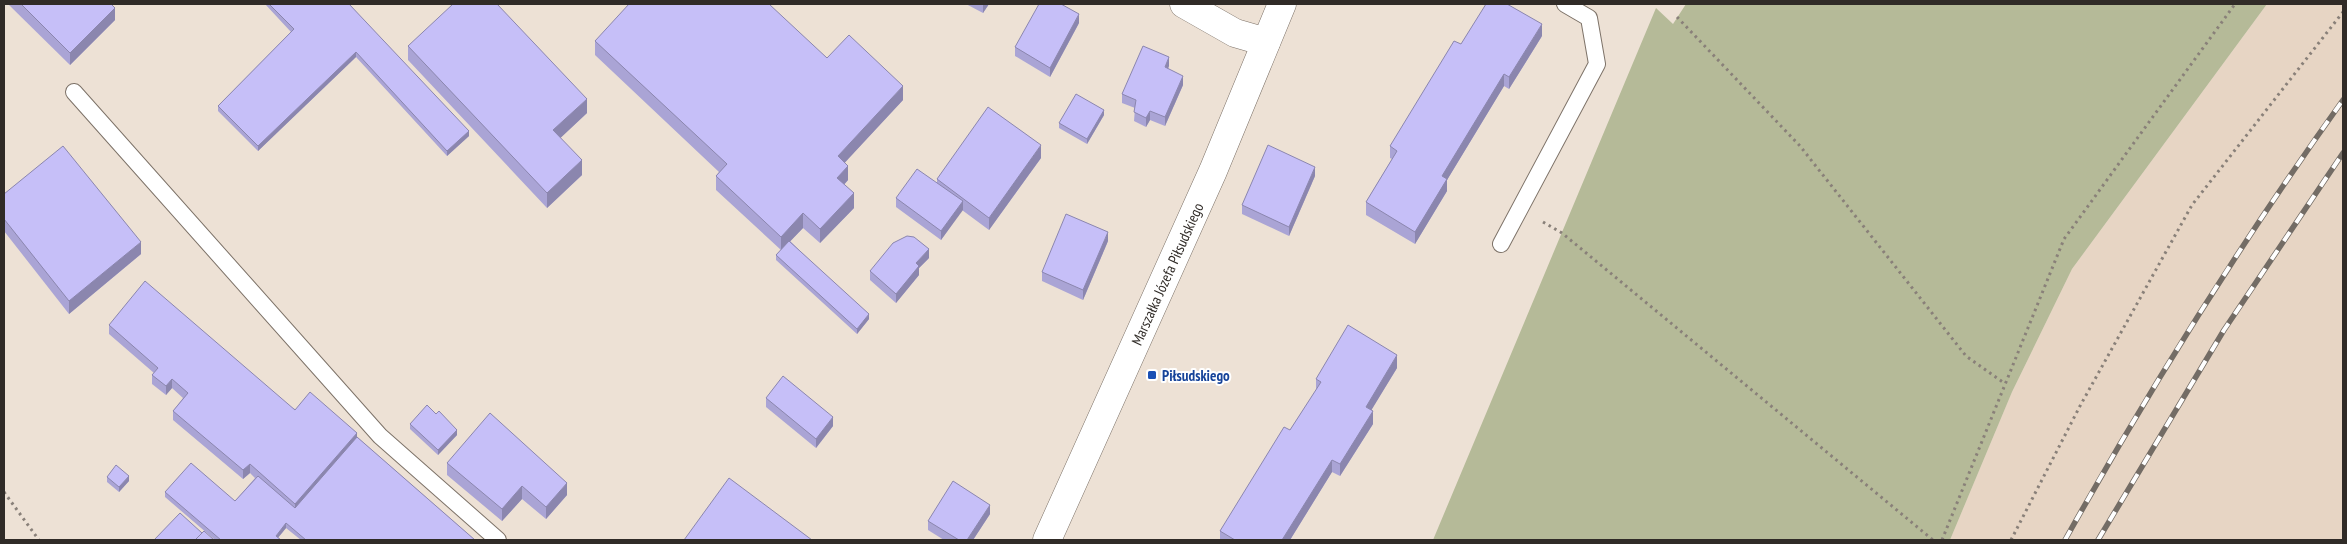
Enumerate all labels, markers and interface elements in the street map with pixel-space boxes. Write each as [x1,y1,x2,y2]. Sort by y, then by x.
street label: Marszałka Józefa Piłsudskiego [1127,200,1207,348]
place label: Piłsudskiego [1162,366,1230,385]
marker: Piłsudskiego [1146,369,1158,381]

